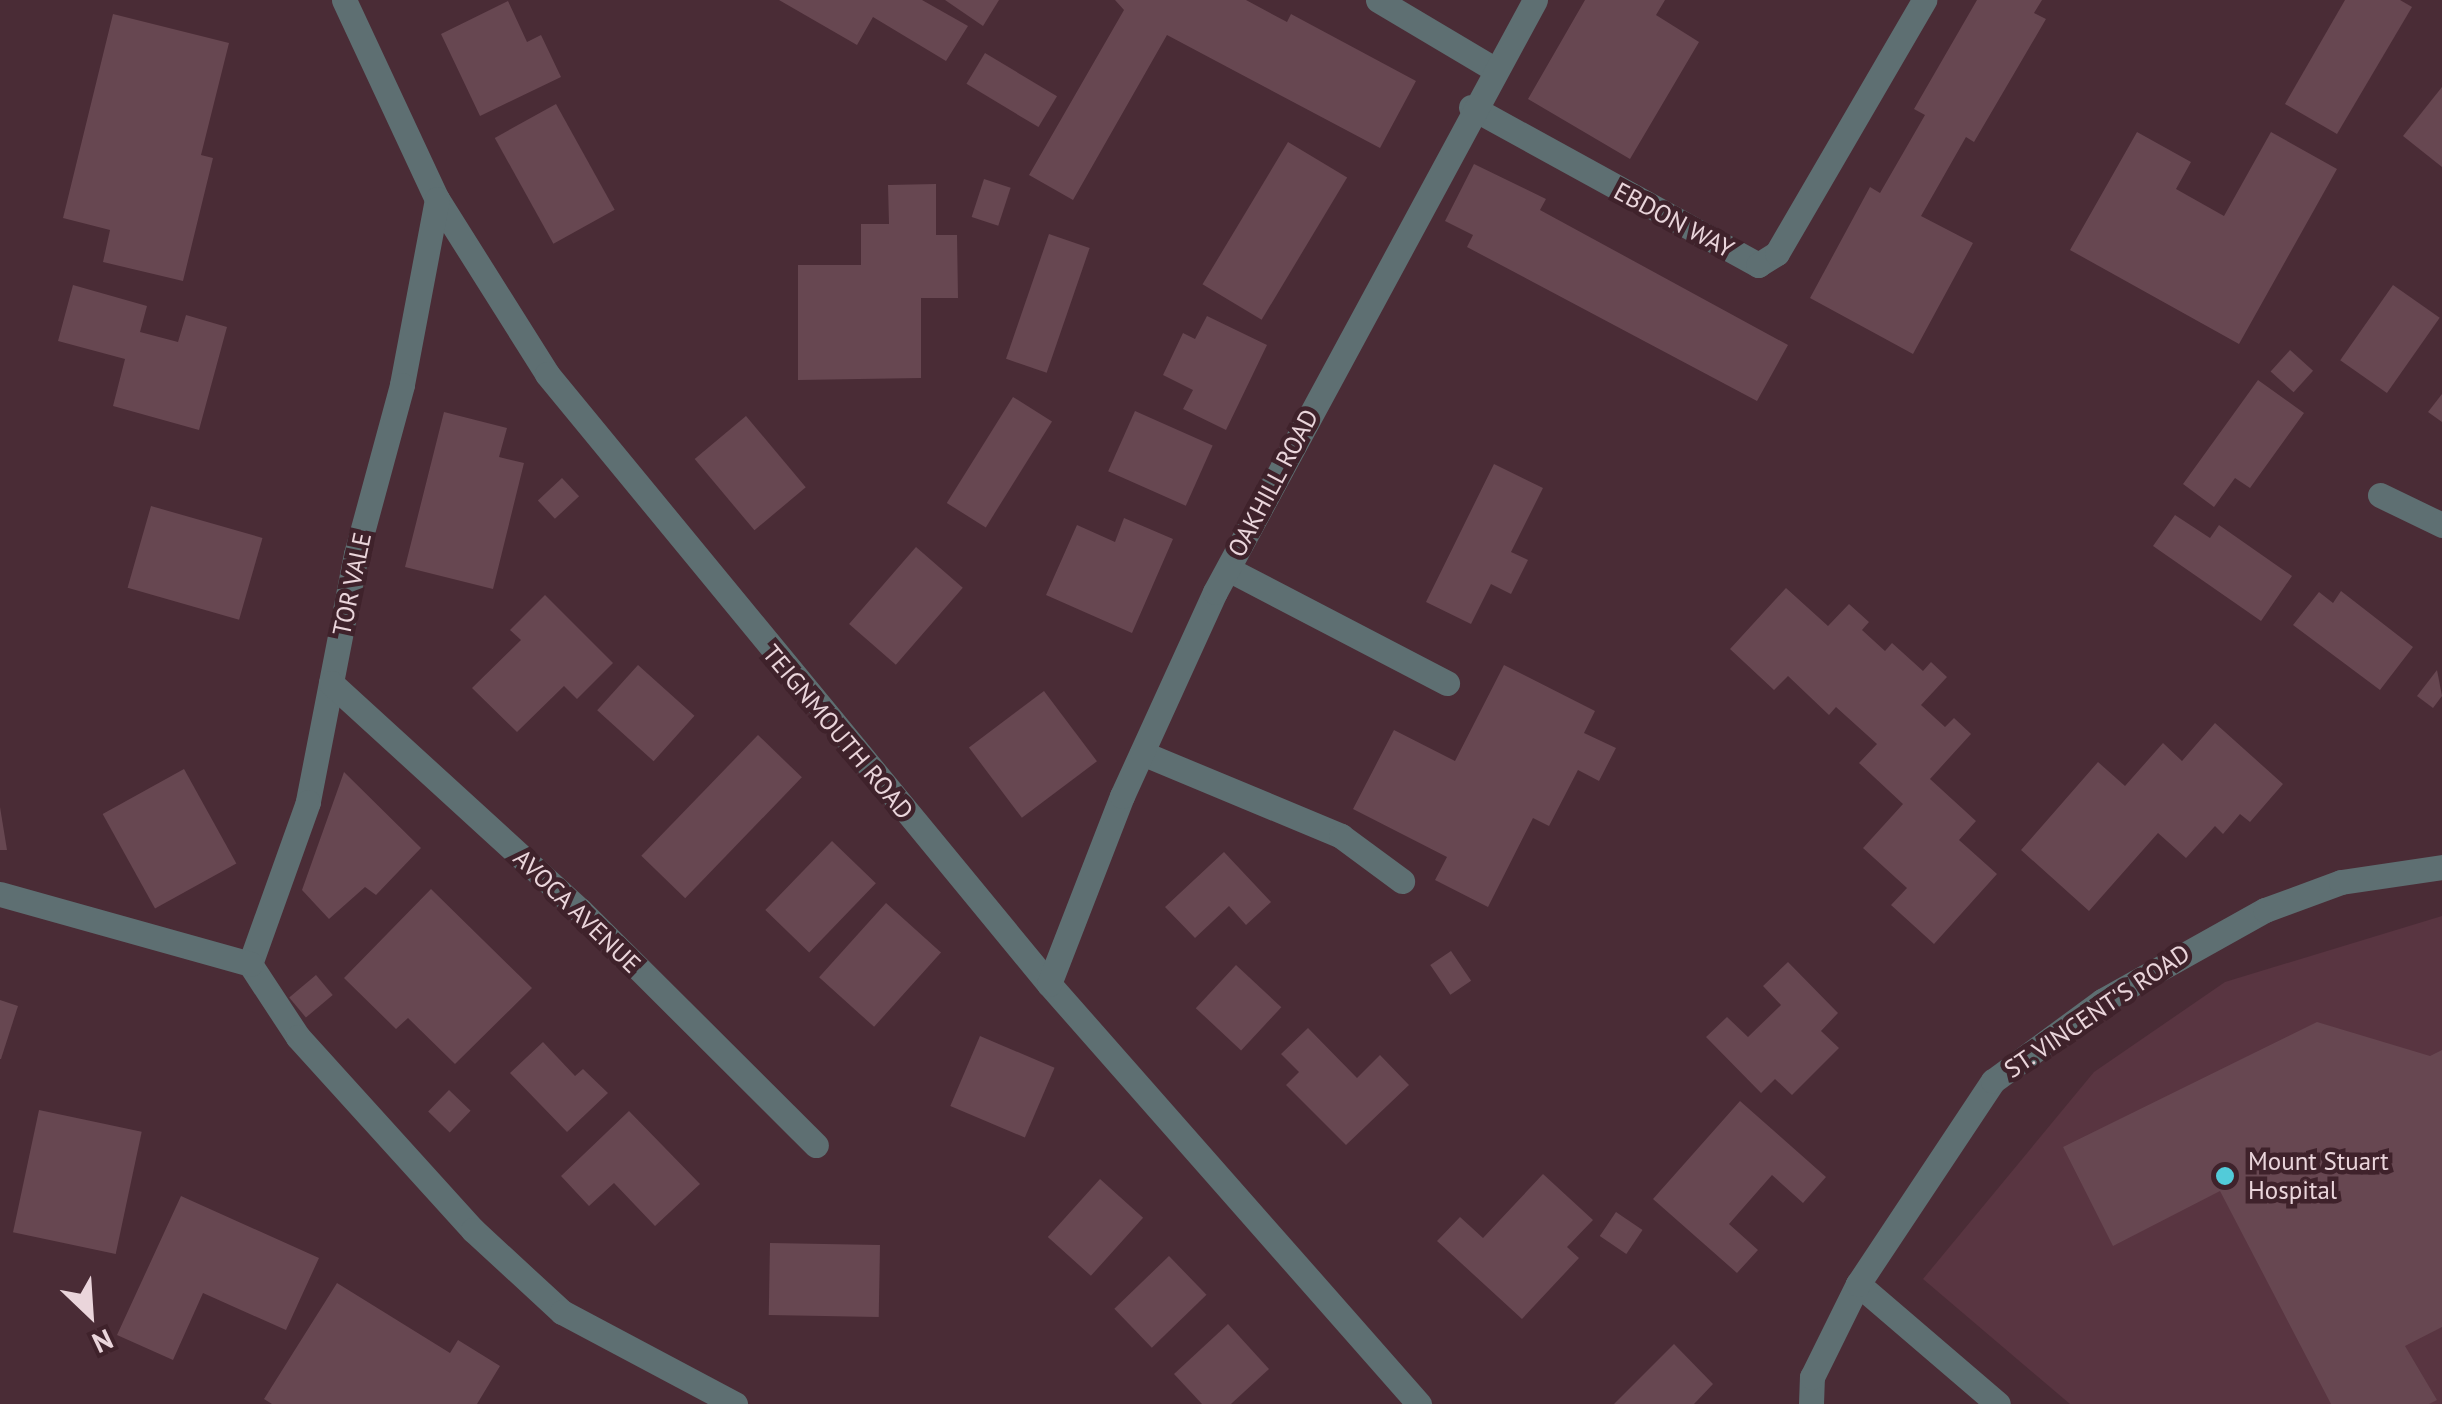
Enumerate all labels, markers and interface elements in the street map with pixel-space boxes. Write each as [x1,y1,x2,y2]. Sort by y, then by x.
street label: EBDON WAY [1609,176,1739,264]
street label: OAKHILL ROAD [1221,403,1325,563]
street label: TOR VALE [326,529,378,639]
street label: TEIGNMOUTH ROAD [756,639,920,825]
street label: AVOCA AVENUE [507,842,647,980]
street label: ST. VINCENT'S ROAD [1997,937,2197,1085]
place label: Mount Stuart Hospital [2248,1147,2389,1206]
marker: Mount Stuart Hospital [2212,1163,2238,1189]
north arrow [40,1264,140,1364]
text: N [87,1321,119,1362]

